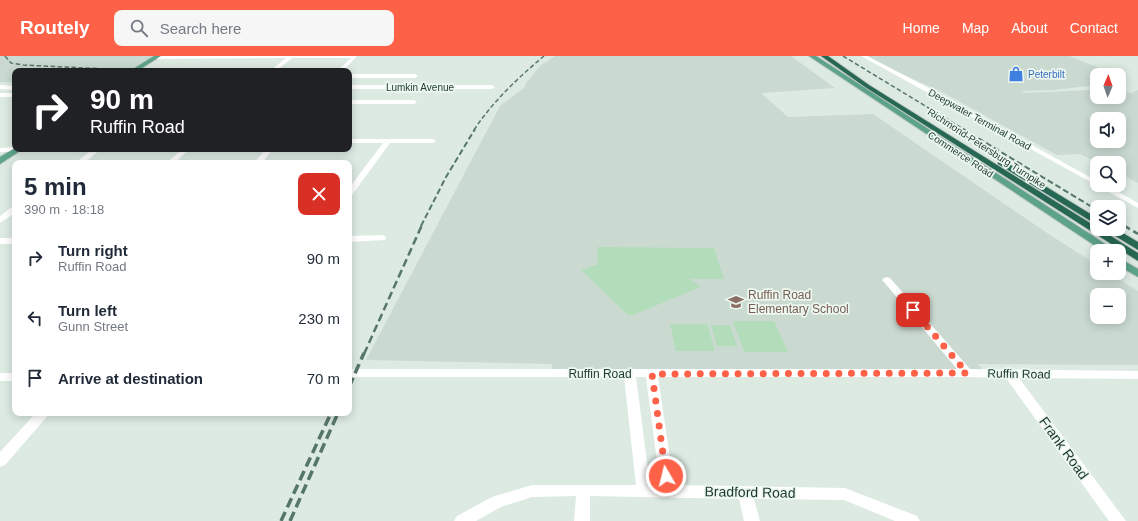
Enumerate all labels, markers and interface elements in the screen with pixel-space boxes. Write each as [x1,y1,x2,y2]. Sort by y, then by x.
search box [114,10,394,46]
text: Routely [20,17,90,38]
icon: search [128,17,150,39]
text: Search here [160,20,241,37]
text: Home [903,20,940,36]
text: Map [962,20,989,36]
text: About [1011,20,1048,36]
text: Contact [1070,20,1118,36]
shop icon: Peterbilt [1007,65,1025,83]
north arrow [1090,68,1126,104]
map controls [1090,68,1126,324]
place label: Peterbilt [1028,69,1065,80]
street label: Lumkin Avenue [386,82,455,93]
icon: right [24,84,76,136]
text: 90 m [90,84,154,115]
street label: Deepwater Terminal Road [927,87,1033,152]
street label: Richmond-Petersburg Turnpike [926,106,1048,191]
button: sound [1090,112,1126,148]
text: Ruffin Road [90,117,185,137]
street label: Commerce Road [926,129,995,180]
button: search [1090,156,1126,192]
text: 5 min [24,173,87,200]
button: close [298,173,340,215]
button: layers [1090,200,1126,236]
text: 390 m · 18:18 [24,202,104,217]
text: Turn right [58,242,128,259]
button: + [1090,244,1126,280]
icon: right [24,247,46,269]
text: 90 m [307,250,340,267]
text: Ruffin Road [58,259,126,274]
place label: Ruffin Road Elementary School [748,288,849,316]
button: − [1090,288,1126,324]
school or university icon: Ruffin Road Elementary School [727,293,745,311]
pin [896,293,930,327]
icon: arrive [902,299,924,321]
text: Turn left [58,302,117,319]
icon: left [24,307,46,329]
text: 230 m [298,310,340,327]
text: Gunn Street [58,319,128,334]
street label: Ruffin Road [987,366,1051,382]
icon: arrive [24,367,46,389]
street label: Ruffin Road [568,367,632,381]
text: Arrive at destination [58,370,203,387]
text: 70 m [307,370,340,387]
street label: Frank Road [1036,414,1092,482]
position arrow [645,455,687,497]
street label: Bradford Road [704,483,796,501]

